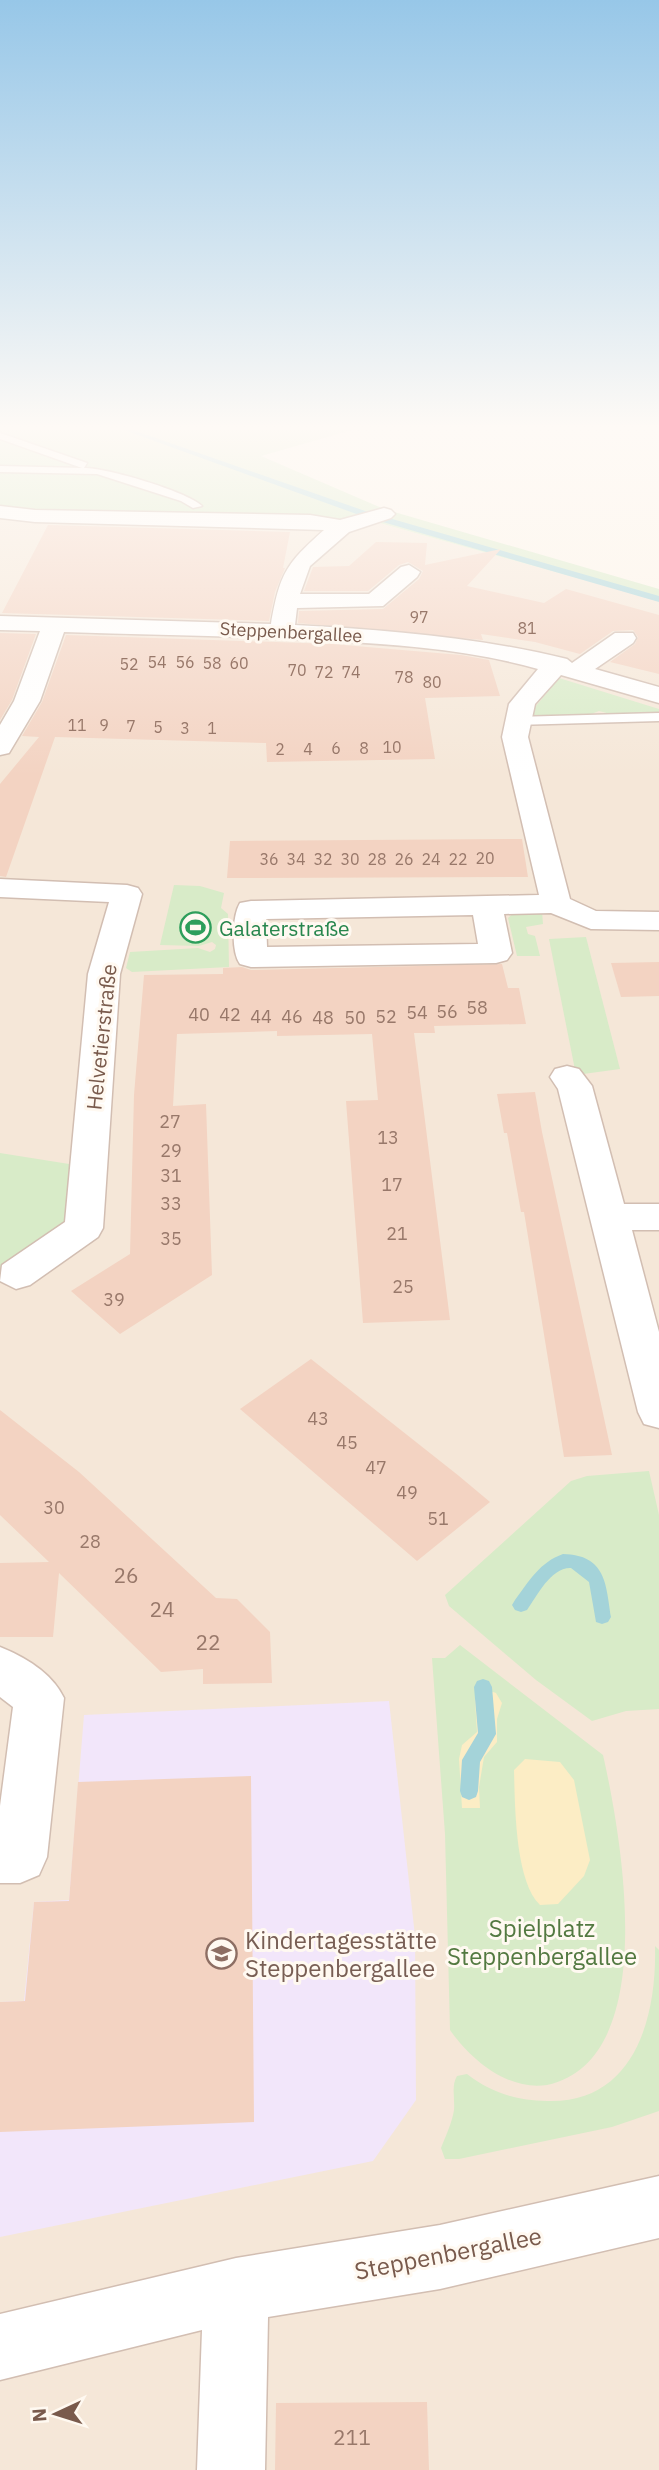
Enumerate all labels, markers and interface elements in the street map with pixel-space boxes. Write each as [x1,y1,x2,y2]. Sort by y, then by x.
house number: 97 [409,607,429,627]
street label: Steppenbergallee [219,617,363,647]
house number: 81 [517,618,537,638]
house number: 54 [147,652,167,672]
house number: 56 [175,652,195,672]
house number: 58 [202,653,222,673]
house number: 60 [229,653,249,673]
house number: 52 [119,654,139,674]
house number: 70 [287,660,307,680]
house number: 72 [314,662,334,682]
house number: 74 [341,662,361,682]
house number: 78 [394,667,414,687]
house number: 80 [422,672,442,692]
house number: 11 [67,715,87,735]
house number: 9 [99,715,109,735]
house number: 7 [126,716,136,736]
house number: 5 [153,717,163,737]
house number: 3 [180,718,190,738]
house number: 1 [207,718,217,738]
house number: 10 [382,737,402,757]
house number: 6 [331,738,341,758]
house number: 8 [359,738,369,758]
house number: 2 [275,739,285,759]
house number: 4 [303,739,313,759]
house number: 20 [475,848,495,868]
house number: 36 [259,849,279,869]
house number: 34 [286,849,306,869]
house number: 32 [313,849,333,869]
house number: 30 [340,849,360,869]
house number: 28 [367,849,387,869]
house number: 26 [394,849,414,869]
house number: 24 [421,849,441,869]
house number: 22 [448,849,468,869]
sports icon: Galaterstraße [179,911,213,945]
place label: Galaterstraße [219,914,350,942]
street label: Helvetierstraße [79,963,123,1111]
house number: 58 [466,996,488,1019]
house number: 56 [436,1000,458,1023]
house number: 54 [406,1001,428,1024]
house number: 40 [188,1003,210,1026]
house number: 42 [219,1003,241,1026]
house number: 44 [250,1005,272,1028]
house number: 46 [281,1005,303,1028]
house number: 52 [375,1005,397,1028]
house number: 48 [312,1006,334,1029]
house number: 50 [344,1006,366,1029]
house number: 27 [159,1110,181,1133]
house number: 13 [377,1126,399,1149]
house number: 29 [160,1139,182,1162]
house number: 31 [160,1164,182,1187]
house number: 17 [381,1173,403,1196]
house number: 33 [160,1192,182,1215]
house number: 21 [386,1222,408,1245]
house number: 35 [160,1227,182,1250]
house number: 25 [392,1275,414,1298]
house number: 39 [103,1288,125,1311]
house number: 43 [307,1407,329,1430]
house number: 45 [336,1431,358,1454]
house number: 47 [365,1456,387,1479]
house number: 49 [396,1481,418,1504]
house number: 30 [43,1496,65,1519]
house number: 51 [427,1507,449,1530]
house number: 28 [79,1530,101,1553]
house number: 26 [113,1561,139,1589]
house number: 24 [149,1595,175,1623]
house number: 22 [195,1628,221,1656]
park label: Spielplatz Steppenbergallee [447,1912,637,1972]
place label: Kindertagesstätte Steppenbergallee [245,1924,437,1984]
school or university icon: Kindertagesstätte Steppenbergallee [205,1937,239,1971]
street label: Steppenbergallee [352,2219,544,2287]
north arrow [21,2379,91,2449]
text: N [27,2407,51,2423]
house number: 211 [333,2423,371,2451]

